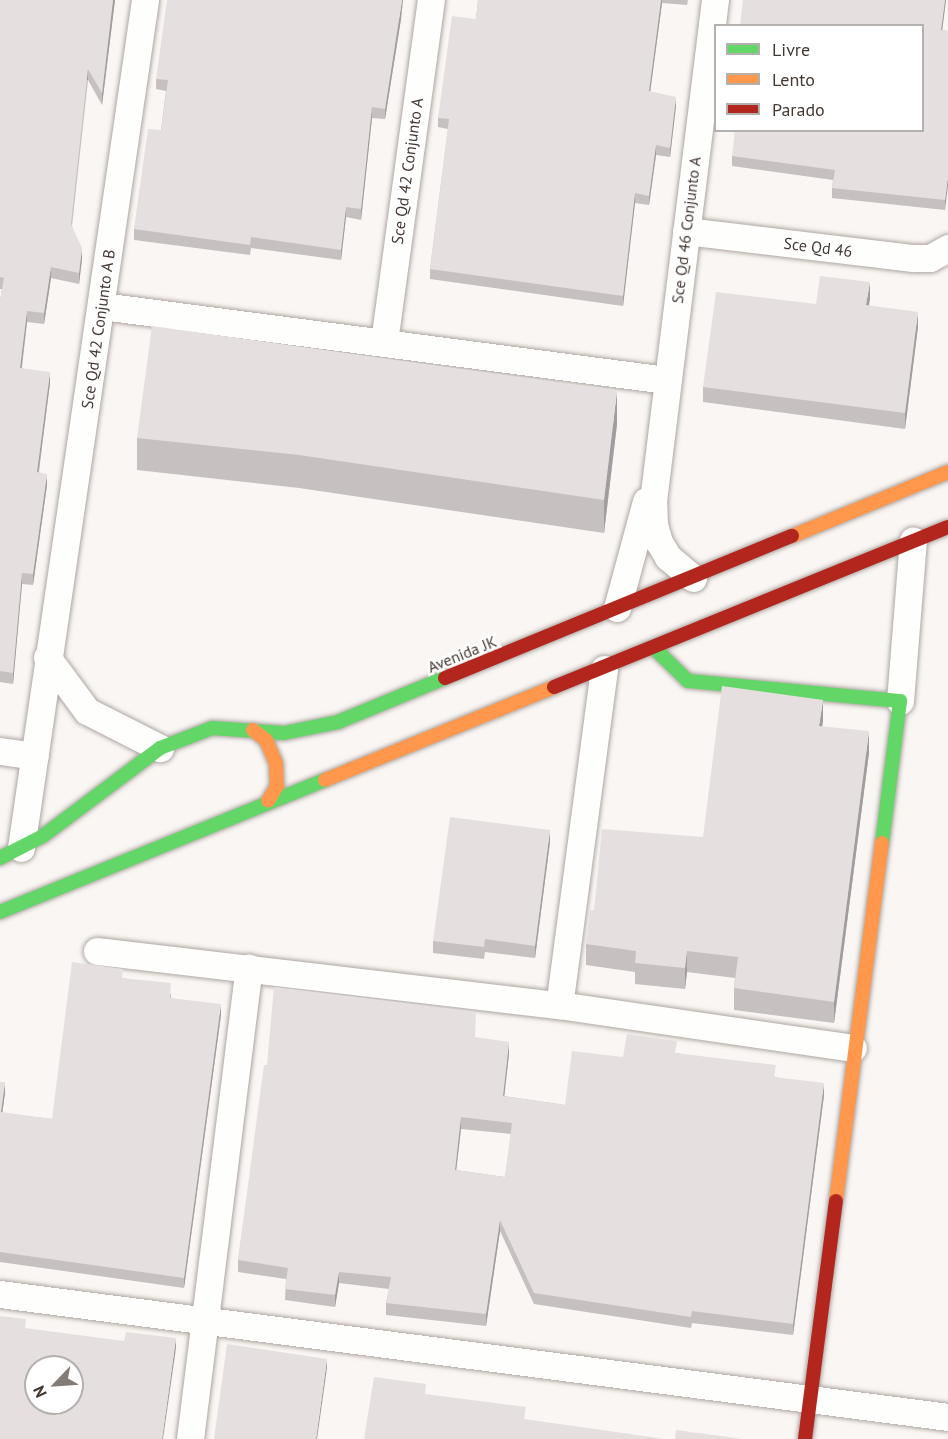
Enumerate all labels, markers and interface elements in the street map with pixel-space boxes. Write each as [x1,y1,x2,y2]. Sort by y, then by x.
legend [714,24,924,132]
text: Livre [772,38,810,61]
text: Lento [772,68,815,91]
street label: Sce Qd 42 Conjunto A [387,96,427,246]
text: Parado [772,98,825,121]
street label: Sce Qd 46 Conjunto A [667,155,705,305]
street label: Sce Qd 46 [783,233,853,261]
street label: Sce Qd 42 Conjunto A B [77,247,119,411]
street label: Avenida JK [425,631,499,677]
north arrow [24,1355,84,1415]
text: N [28,1383,51,1401]

